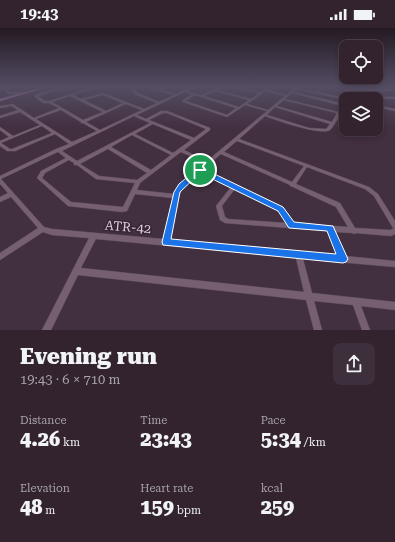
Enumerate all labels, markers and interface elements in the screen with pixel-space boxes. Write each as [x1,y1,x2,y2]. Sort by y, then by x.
text: 19:43 [20,5,58,23]
map controls [339,40,383,136]
button: locate [339,40,383,84]
button: layers [339,92,383,136]
pin [183,153,217,187]
icon: arrive [189,159,211,181]
street label: ATR-42 [104,218,152,236]
button: share [333,343,375,385]
text: Evening run [20,344,157,369]
text: 19:43 · 6 × 710 m [20,372,120,387]
text: Distance [20,414,67,427]
text: Time [140,414,167,427]
text: Pace [261,414,285,427]
text: 4.26 [20,427,60,451]
text: 23:43 [140,427,192,451]
text: 5:34 [261,427,301,451]
text: km [60,436,80,449]
text: /km [301,436,326,449]
text: Elevation [20,482,70,495]
text: Heart rate [140,482,193,495]
text: kcal [261,482,283,495]
text: 48 [20,495,42,519]
text: 159 [140,495,174,519]
text: 259 [261,495,294,519]
text: m [42,504,55,517]
text: bpm [174,504,201,517]

